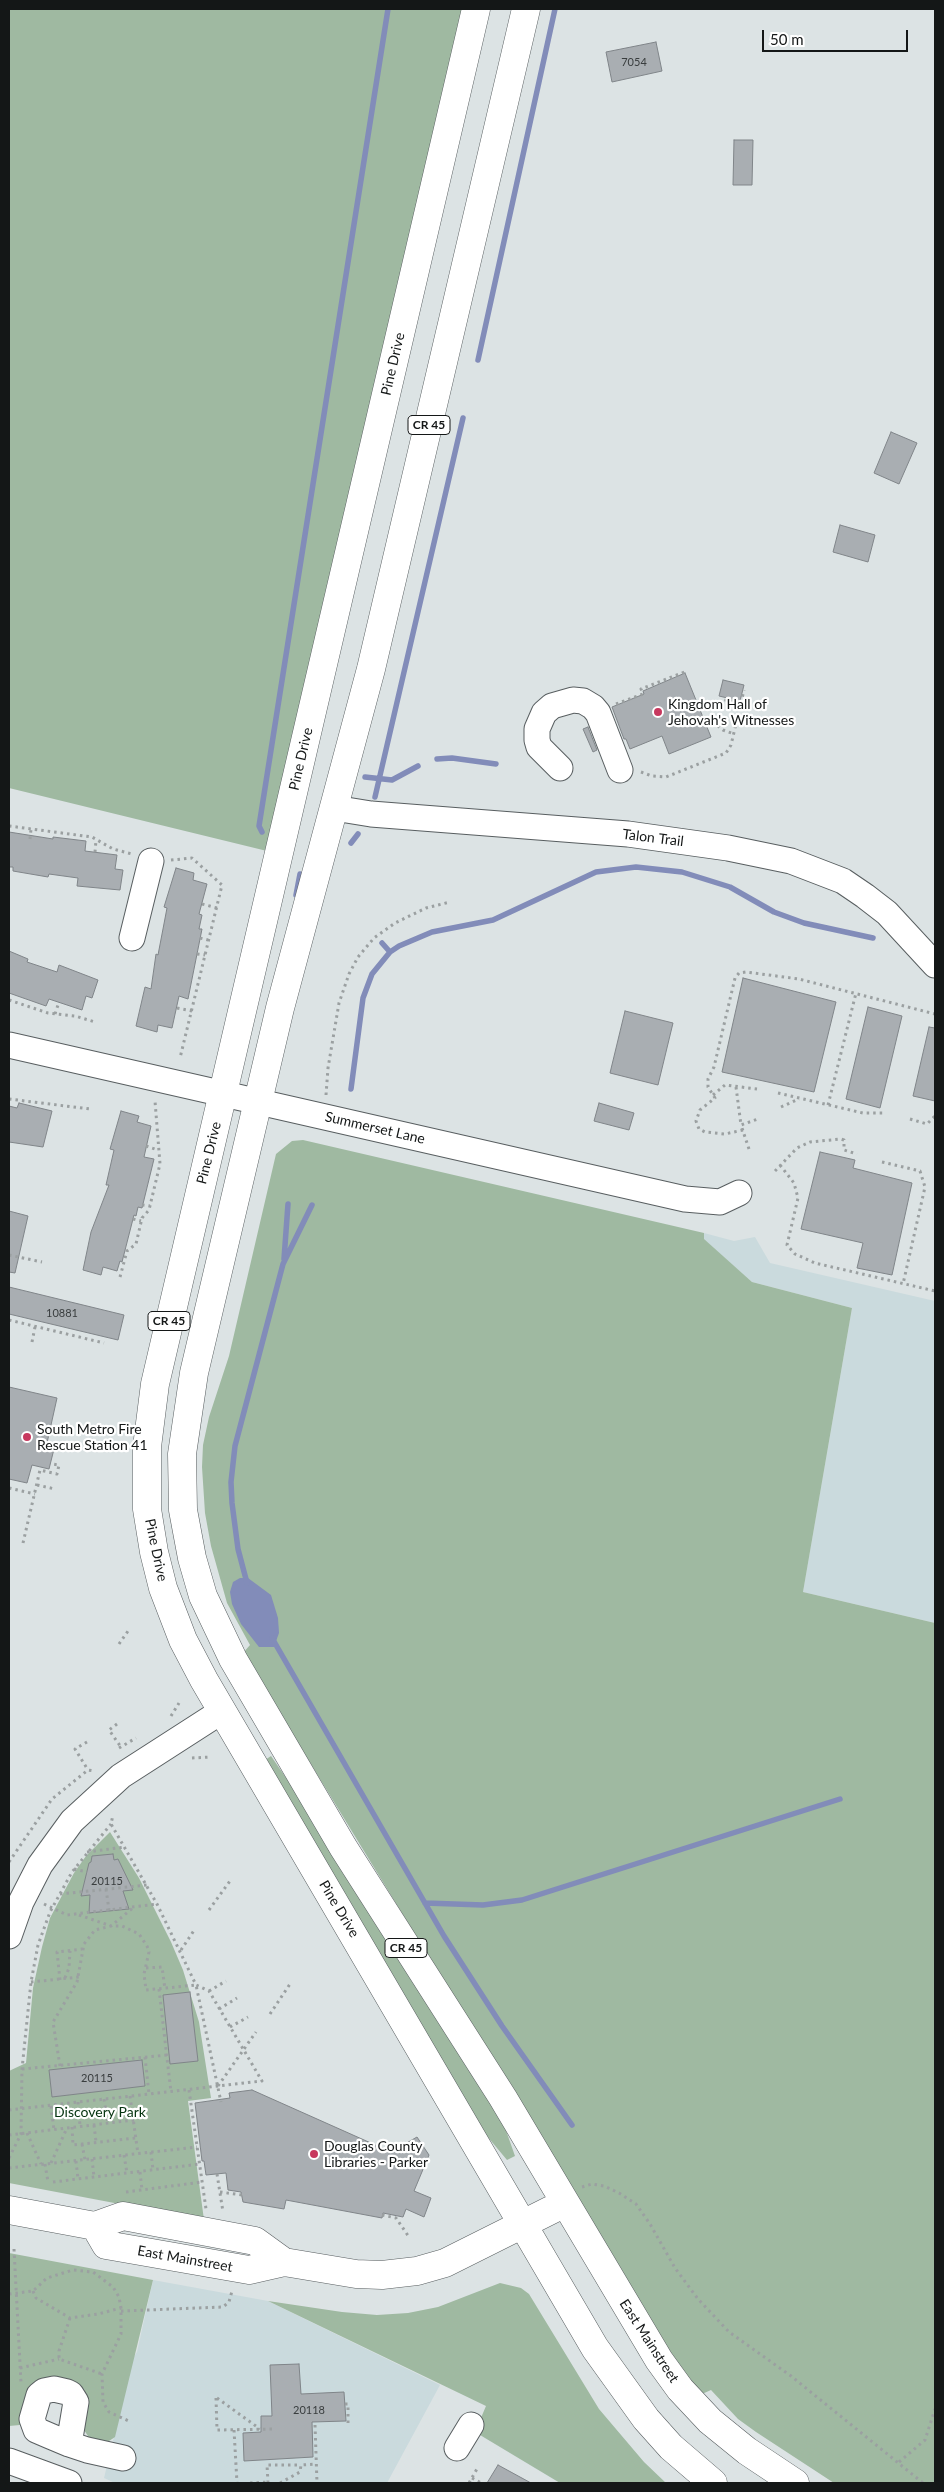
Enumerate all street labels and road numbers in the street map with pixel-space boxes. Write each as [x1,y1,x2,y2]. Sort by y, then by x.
street label: Pine Drive [378,331,408,397]
road number: CR 45 [408,416,450,434]
street label: Pine Drive [286,726,316,792]
street label: Talon Trail [621,826,685,850]
street label: Summerset Lane [323,1108,427,1148]
street label: Pine Drive [193,1120,225,1186]
road number: CR 45 [148,1312,190,1330]
street label: Pine Drive [141,1517,171,1583]
street label: Pine Drive [315,1877,363,1941]
road number: CR 45 [385,1939,427,1958]
street label: East Mainstreet [136,2242,234,2276]
street label: East Mainstreet [616,2296,682,2386]

